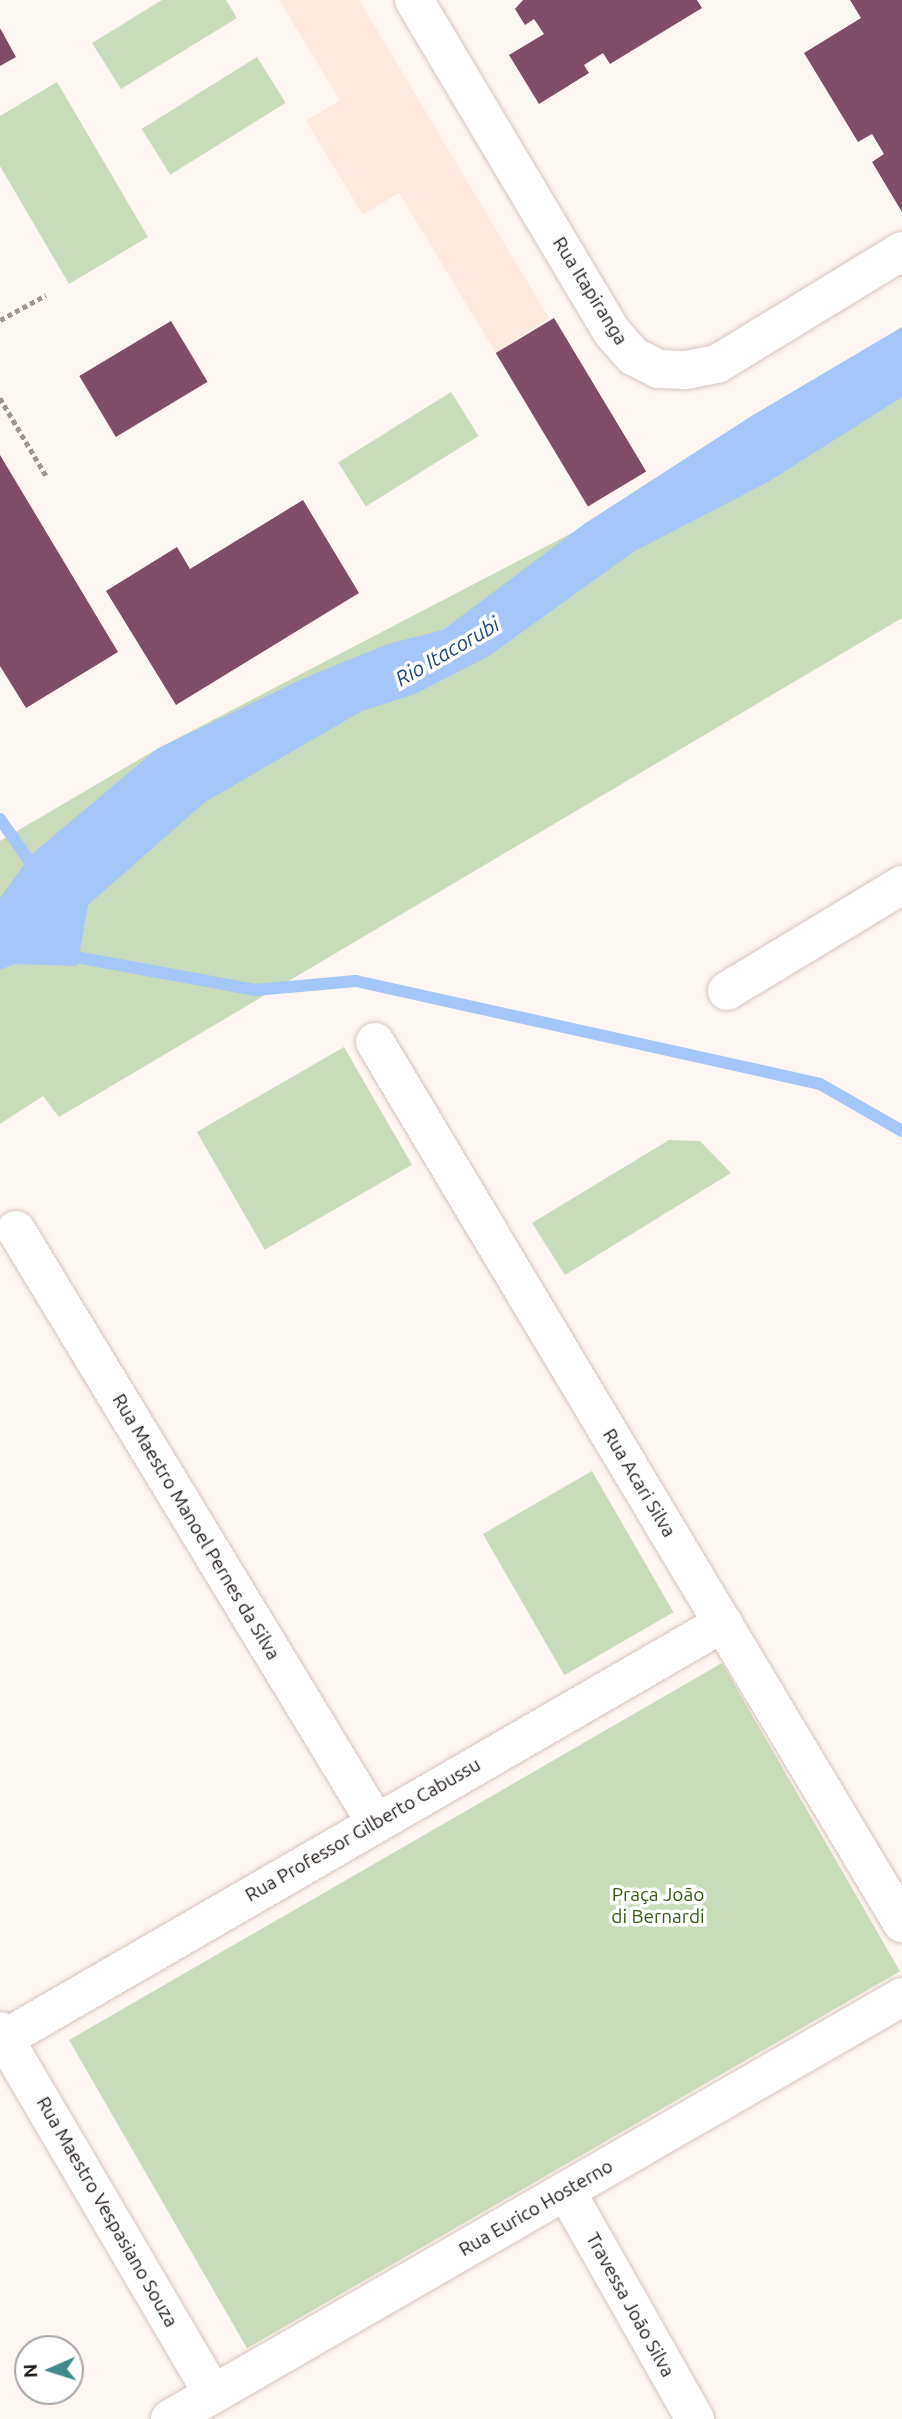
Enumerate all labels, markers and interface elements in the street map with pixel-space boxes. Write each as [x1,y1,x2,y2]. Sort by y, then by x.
street label: Rua Itapiranga [548,233,632,349]
water label: Rio Itacorubi [390,611,504,691]
street label: Rua Maestro Manoel Pernes da Silva [107,1390,285,1664]
street label: Rua Acari Silva [598,1425,680,1541]
street label: Rua Professor Gilberto Cabussu [241,1753,485,1907]
park label: Praça João di Bernardi [611,1884,705,1928]
street label: Rua Maestro Vespasiano Souza [32,2093,182,2331]
street label: Rua Eurico Hosterno [455,2155,617,2261]
street label: Travessa João Silva [581,2229,679,2381]
north arrow [14,2335,84,2405]
text: N [19,2363,41,2379]

